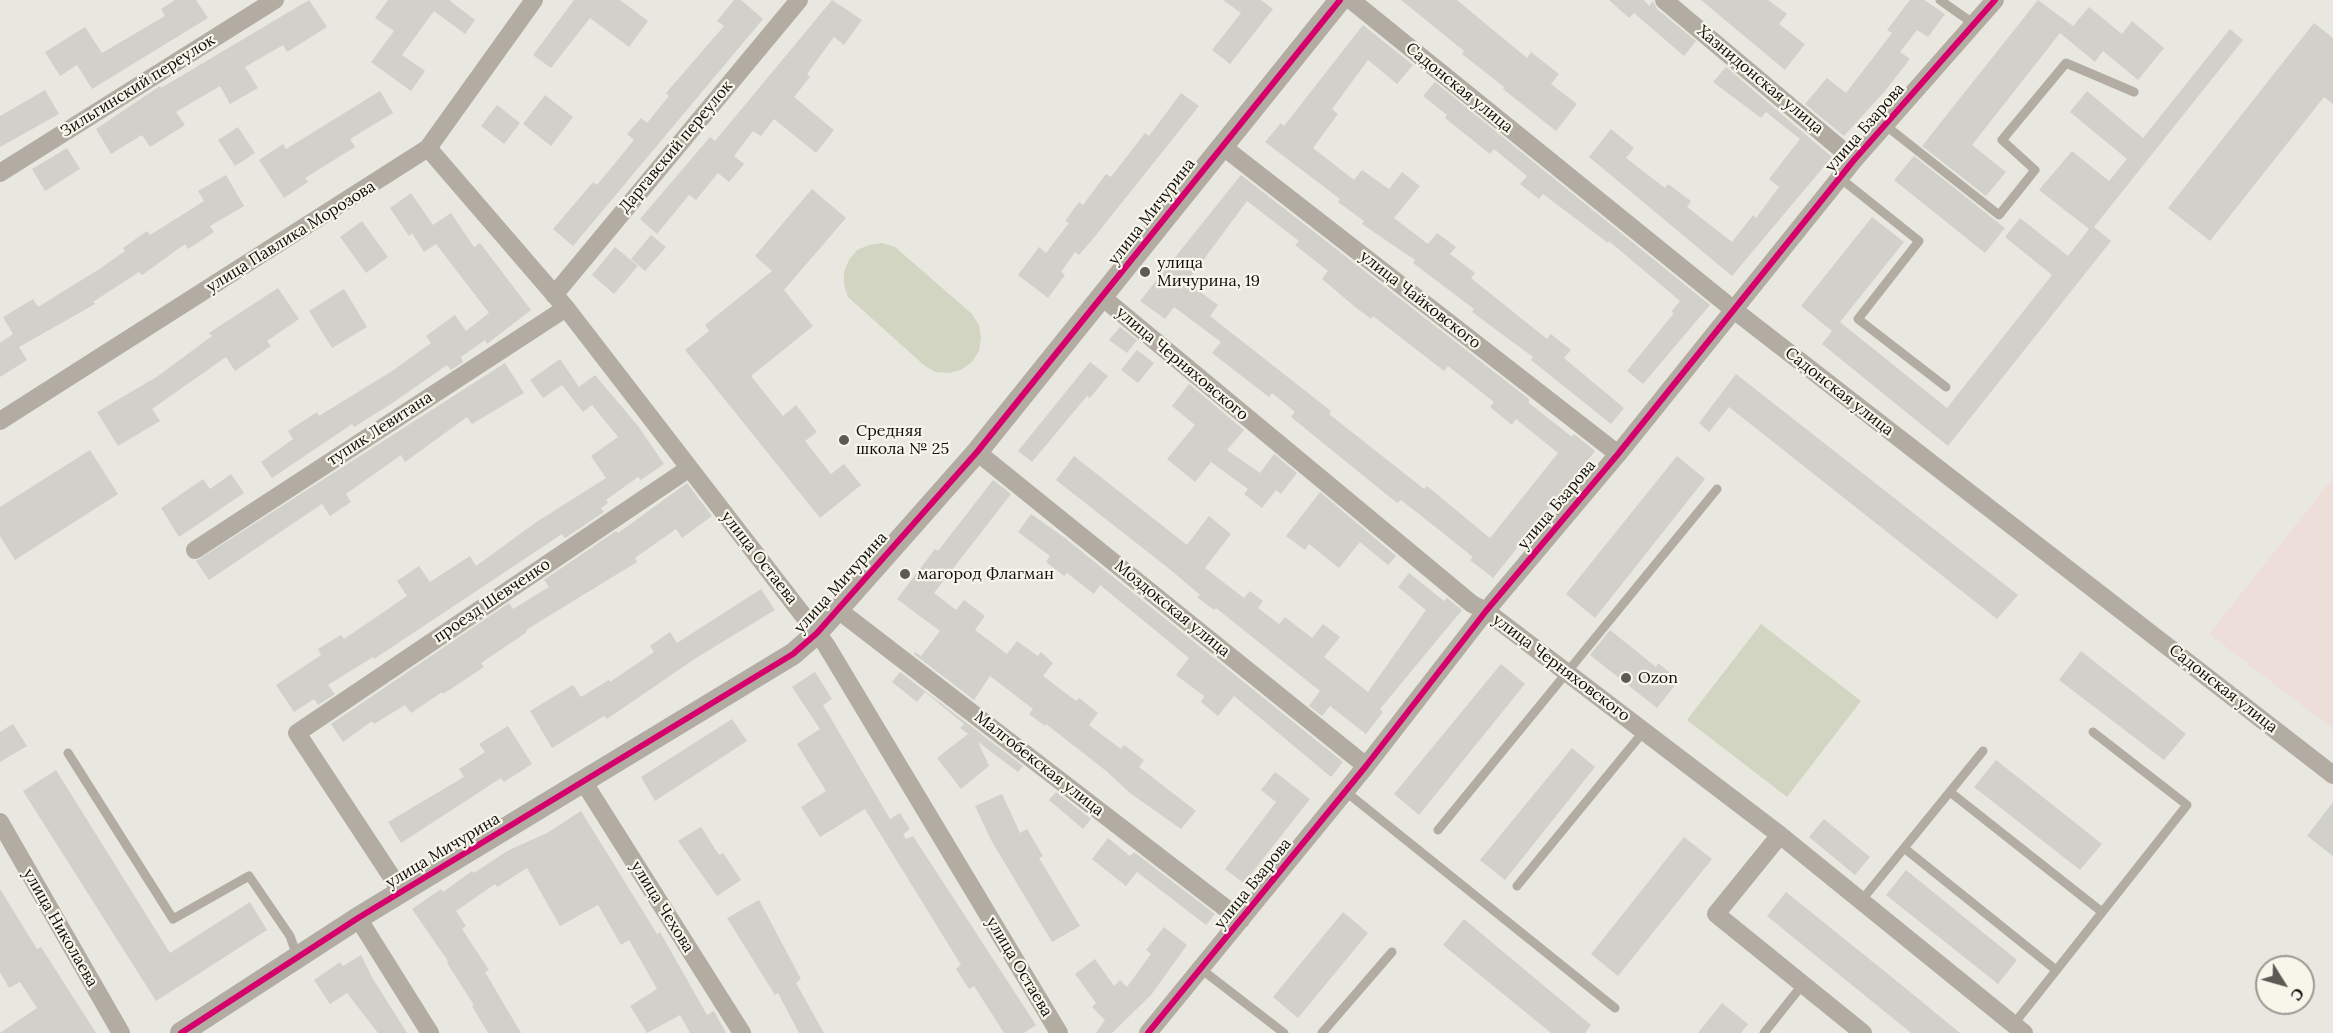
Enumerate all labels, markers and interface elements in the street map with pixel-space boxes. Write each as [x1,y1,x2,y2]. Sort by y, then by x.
street label: Хазнидонская улица [1693,22,1827,138]
street label: Зильгинский переулок [57,31,219,141]
street label: Садонская улица [1401,39,1517,137]
street label: Даргавский переулок [615,77,737,217]
street label: улица Бзарова [1821,80,1909,176]
street label: улица Мичурина [1104,155,1200,269]
street label: улица Павлика Морозова [203,177,379,297]
street label: улица Чайковского [1356,247,1484,353]
place label: улица Мичурина, 19 [1157,253,1260,291]
marker: улица Мичурина, 19 [1138,265,1152,279]
street label: улица Черняховского [1112,303,1252,425]
street label: Садонская улица [1781,344,1897,440]
street label: тупик Левитана [324,388,436,470]
place label: Средняя школа № 25 [856,421,949,459]
marker: Средняя школа № 25 [837,433,851,447]
street label: улица Бзарова [1514,456,1600,554]
street label: улица Остаева [717,508,801,608]
street label: улица Мичурина [790,528,892,638]
street label: проезд Шевченко [430,555,554,647]
street label: Моздокская улица [1110,557,1234,661]
place label: магород Флагман [917,564,1054,584]
marker: магород Флагман [898,567,912,581]
street label: улица Черняховского [1489,610,1633,726]
street label: Садонская улица [2165,641,2281,737]
place label: Ozon [1638,668,1678,688]
marker: Ozon [1619,671,1633,685]
street label: Малгобекская улица [970,708,1108,820]
street label: улица Мичурина [382,809,504,893]
street label: улица Бзарова [1211,835,1295,933]
street label: улица Чехова [626,858,698,956]
street label: улица Николаева [18,865,102,991]
street label: улица Остаева [982,914,1056,1020]
north arrow [2255,955,2315,1015]
text: С [2286,984,2309,1005]

